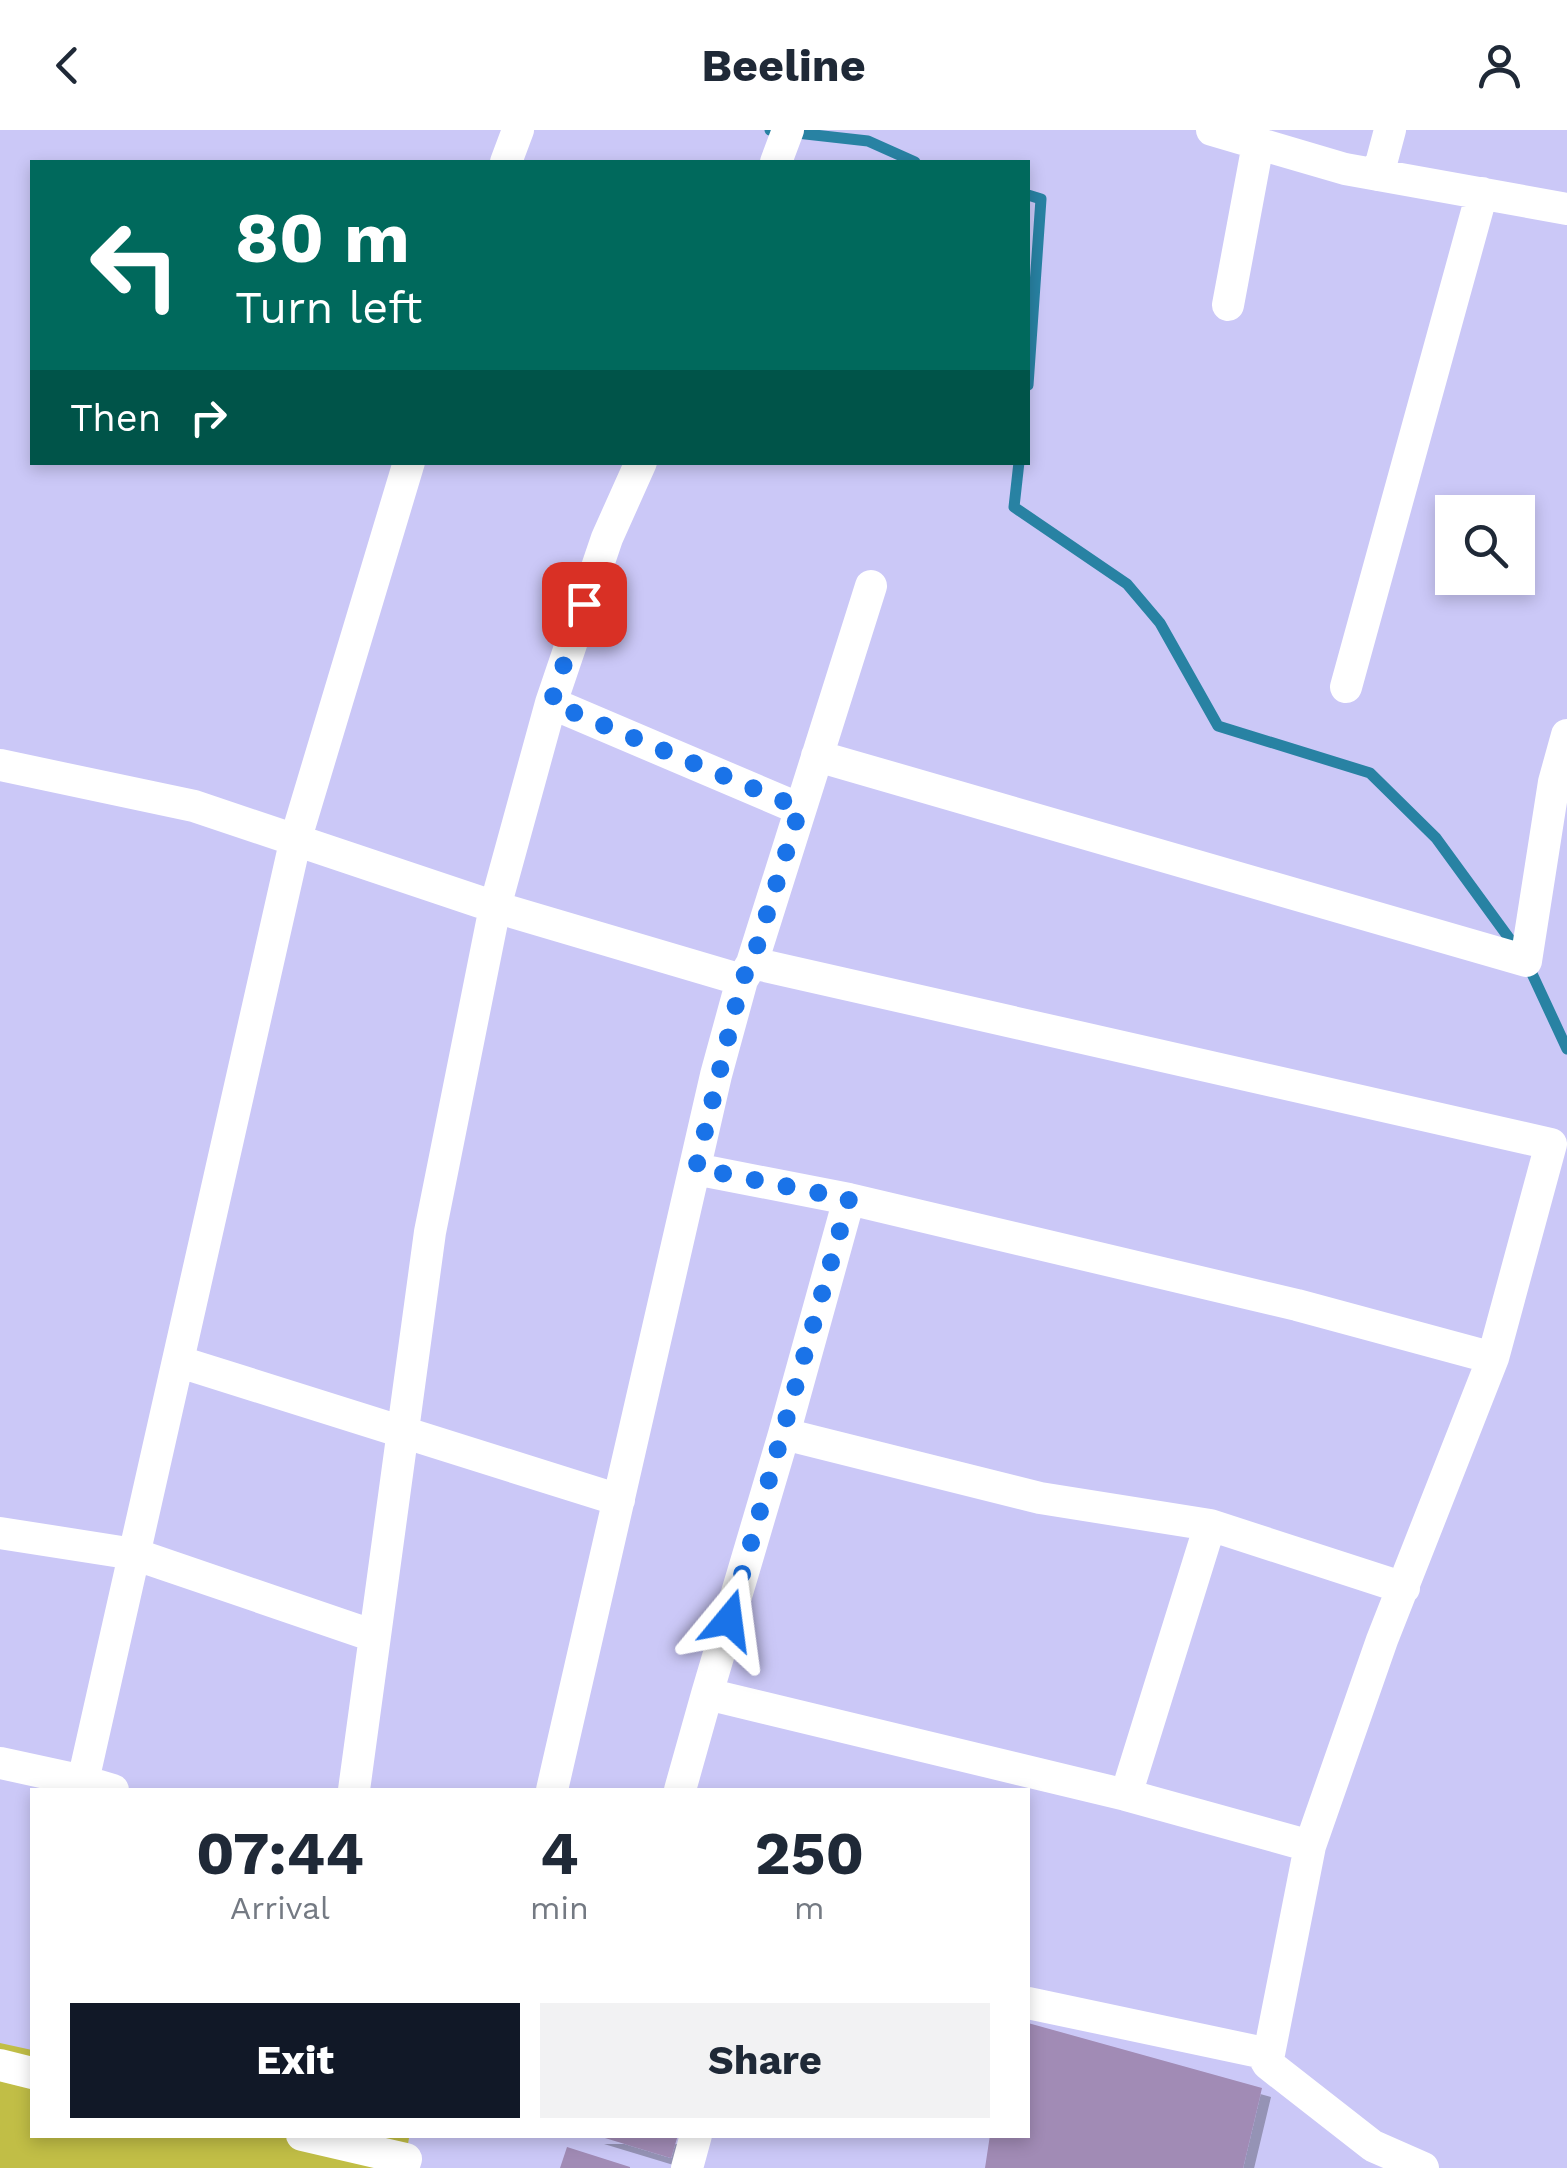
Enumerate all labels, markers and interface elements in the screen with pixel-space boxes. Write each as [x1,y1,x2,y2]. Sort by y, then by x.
icon: back [40,38,95,93]
icon: person [1472,38,1527,93]
text: Beeline [701,39,866,92]
text: 80 m [235,197,410,279]
icon: left [70,200,200,330]
text: Turn left [235,281,422,334]
icon: right [181,390,236,445]
text: Then [70,396,161,440]
map controls [1435,495,1535,595]
button: search [1435,495,1535,595]
pin [542,562,627,647]
icon: arrive [557,577,612,632]
position arrow [677,1568,781,1672]
text: 07:44 [196,1818,364,1889]
text: 4 [540,1818,579,1889]
text: 250 [755,1818,864,1889]
text: Arrival [230,1889,330,1927]
text: min [530,1889,589,1927]
text: m [794,1889,825,1927]
button: Exit [70,2003,520,2118]
button: Share [540,2003,990,2118]

